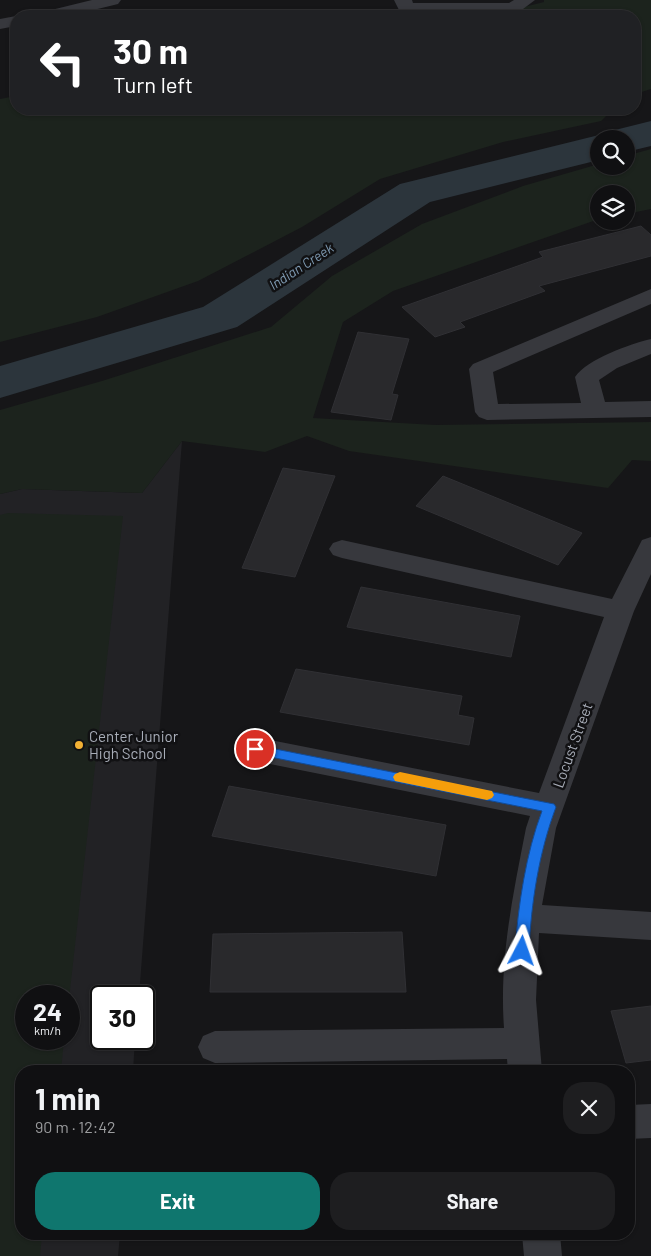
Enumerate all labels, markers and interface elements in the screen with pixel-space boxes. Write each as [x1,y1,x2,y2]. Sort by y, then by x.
text: 30 m [113,29,188,71]
icon: left [30,30,95,95]
text: Turn left [113,71,193,97]
map controls [590,130,635,230]
button: search [590,130,635,175]
button: layers [590,185,635,230]
water label: Indian Creek [266,239,337,293]
street label: Locust Street [548,700,596,790]
place label: Center Junior High School [89,727,179,762]
pin [234,728,276,770]
icon: arrive [241,735,269,763]
marker: Center Junior High School [73,739,85,751]
position arrow [495,924,547,976]
speed limit sign: 30 [90,985,155,1050]
text: 24 [33,996,62,1026]
text: km/h [34,1023,61,1037]
text: 1 min [35,1080,101,1116]
button: close [563,1082,615,1134]
text: 90 m · 12:42 [35,1117,116,1136]
button: Exit [35,1172,320,1230]
button: Share [330,1172,615,1230]

